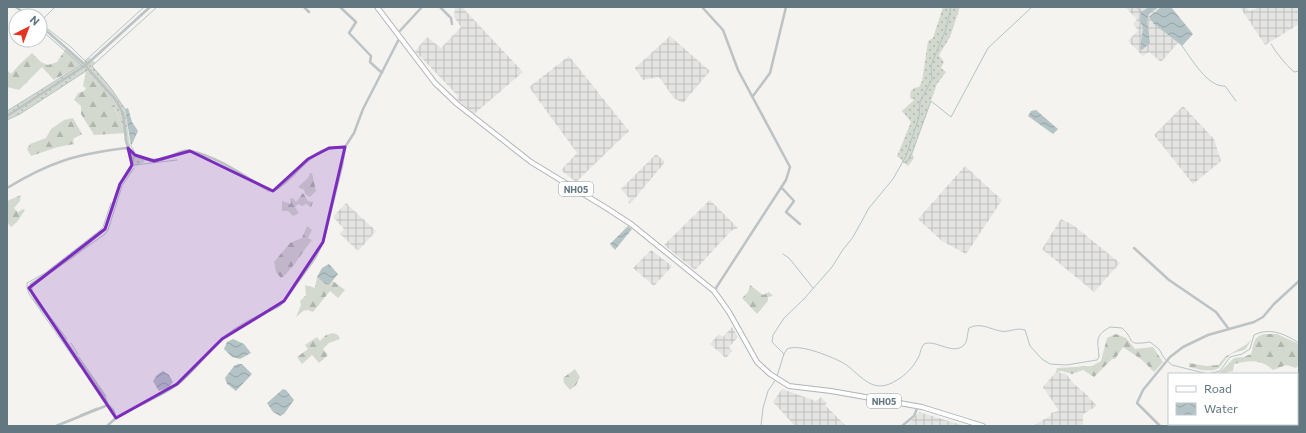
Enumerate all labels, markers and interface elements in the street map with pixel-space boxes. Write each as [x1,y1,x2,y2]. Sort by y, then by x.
north arrow [8,8,48,48]
text: N [28,13,42,28]
road number: NH05 [559,182,593,196]
legend [1168,373,1298,425]
text: Road [1204,381,1232,395]
road number: NH05 [867,394,901,408]
text: Water [1204,401,1238,415]

